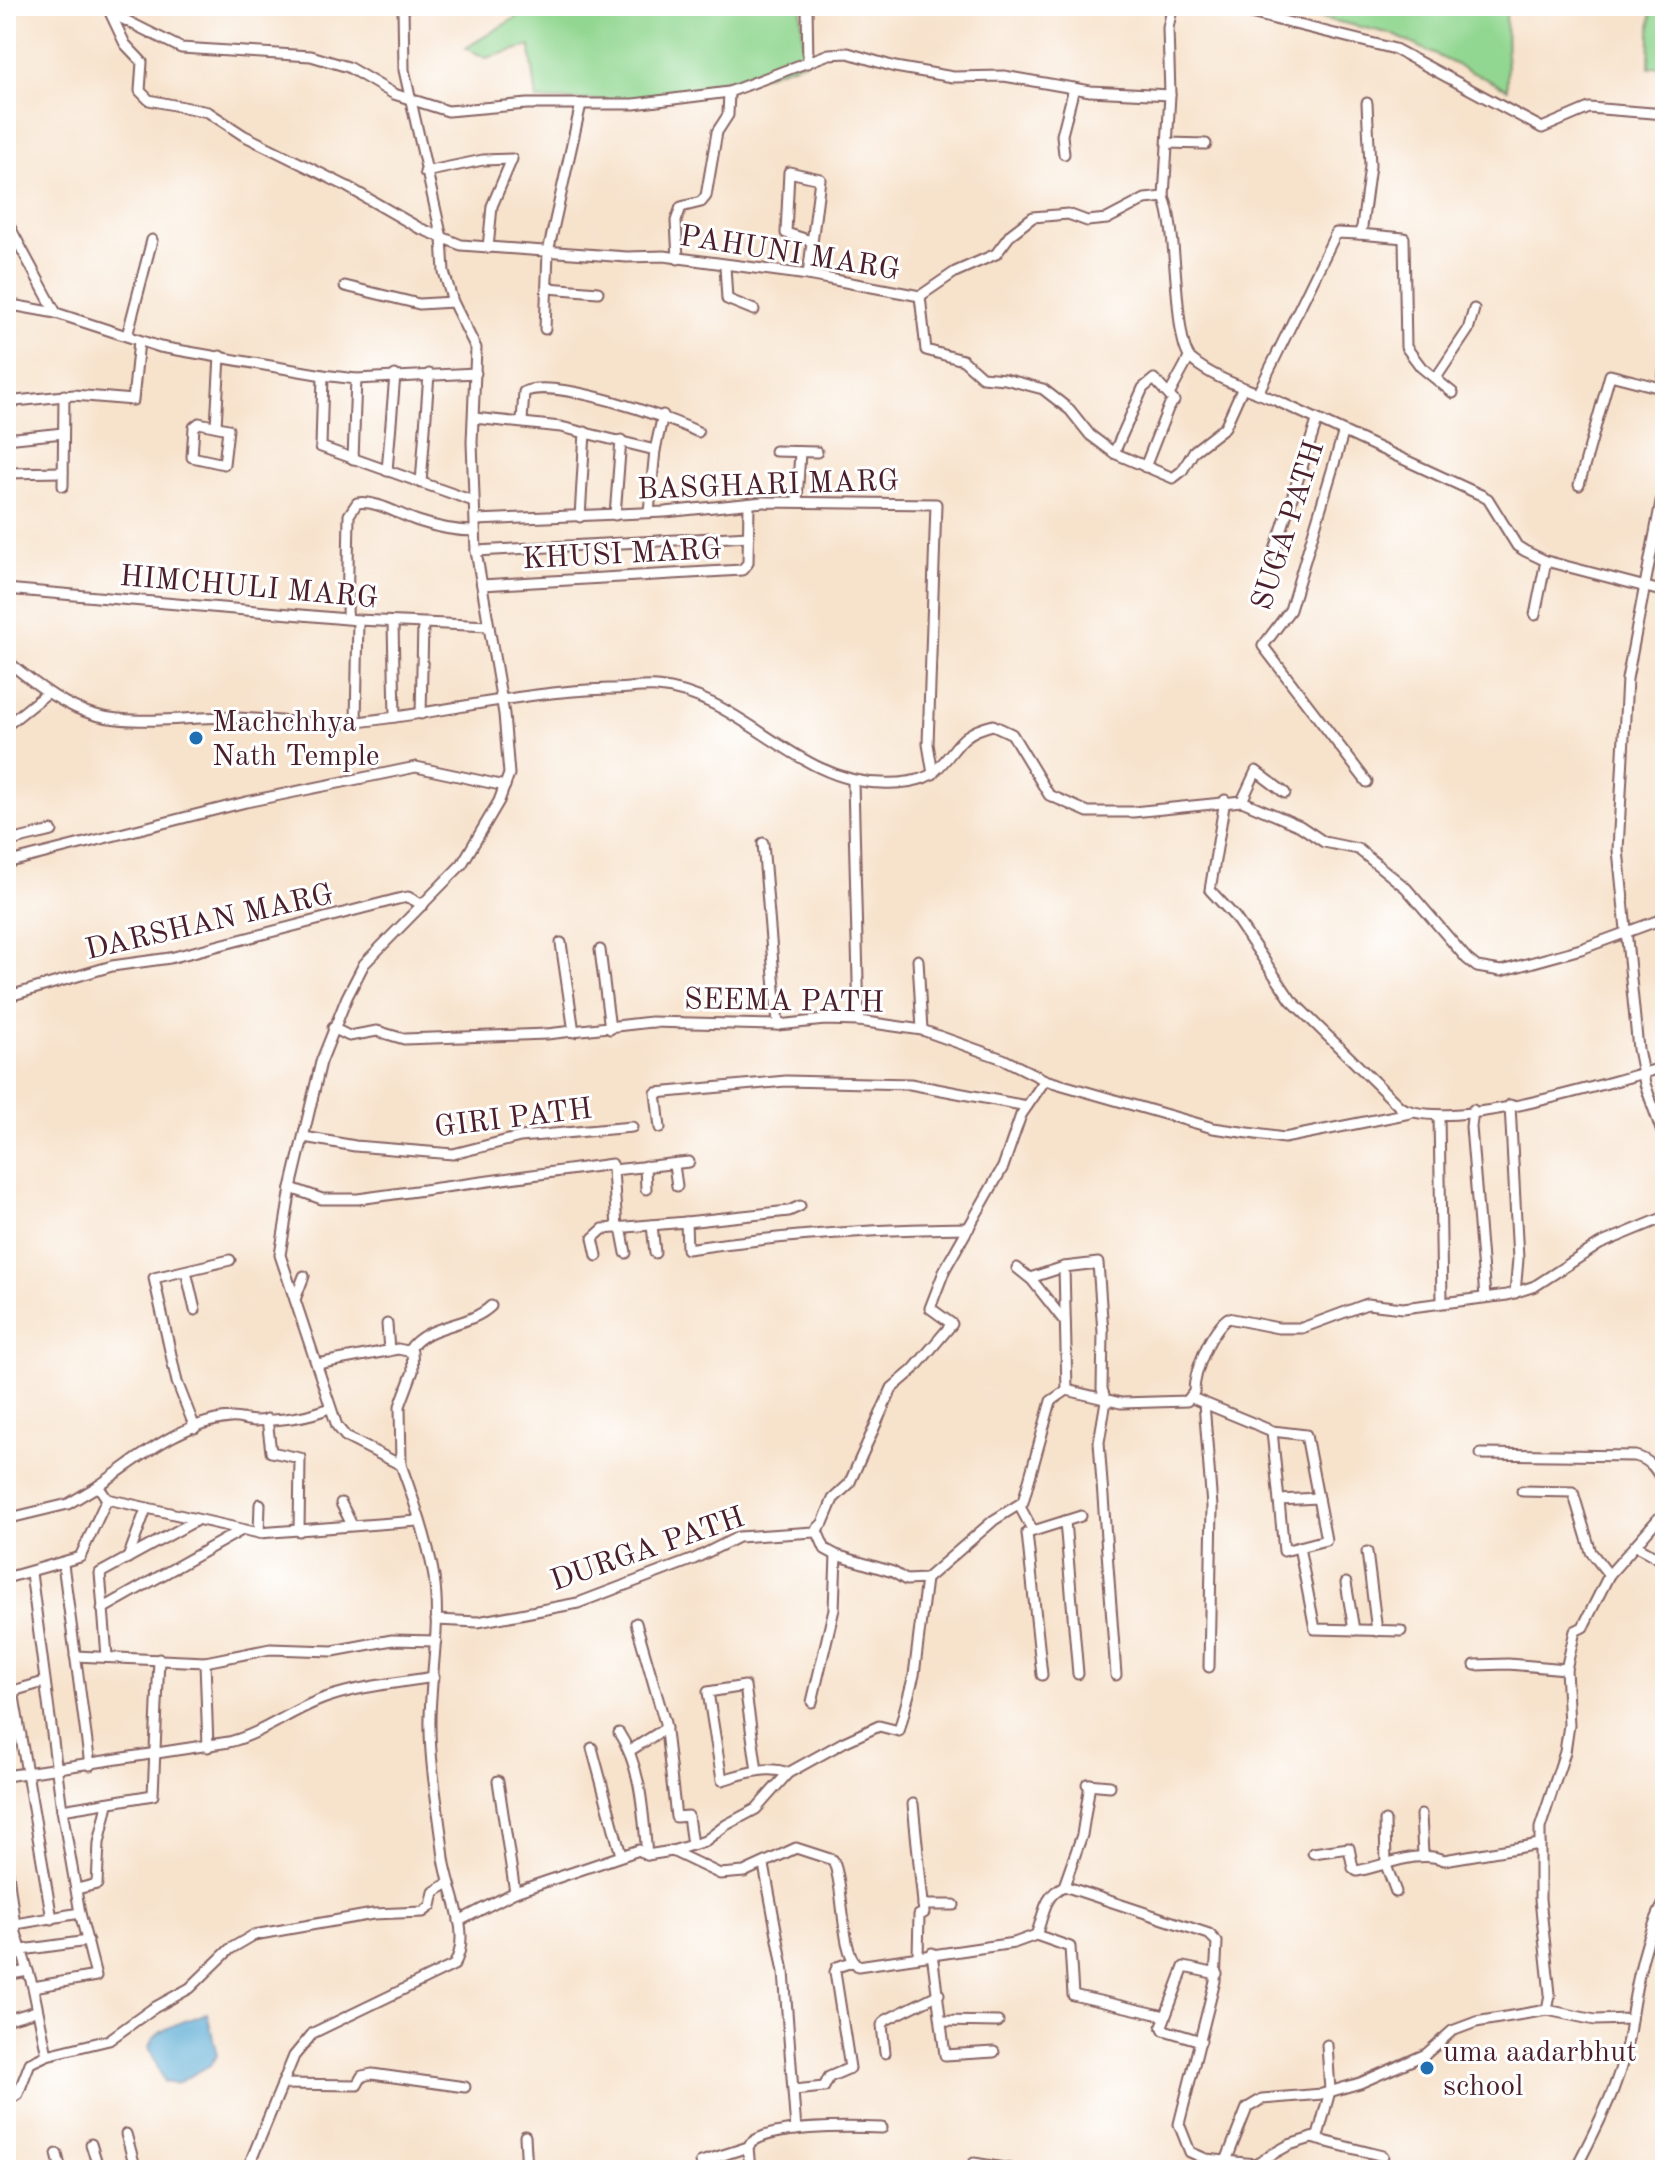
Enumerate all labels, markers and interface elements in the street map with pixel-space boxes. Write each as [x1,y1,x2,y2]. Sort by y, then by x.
street label: PAHUNI MARG [677,222,902,286]
street label: SUGA PATH [1247,437,1330,614]
street label: BASGHARI MARG [637,466,900,506]
street label: KHUSI MARG [522,535,723,575]
street label: HIMCHULI MARG [118,562,379,614]
place label: Machchhya Nath Temple [212,708,380,772]
marker: Machchhya Nath Temple [187,729,205,747]
street label: DARSHAN MARG [82,880,336,966]
street label: SEEMA PATH [684,985,884,1019]
street label: GIRI PATH [433,1094,594,1144]
street label: DURGA PATH [547,1503,748,1597]
place label: uma aadarbhut school [1443,2038,1637,2102]
marker: uma aadarbhut school [1418,2059,1436,2077]

